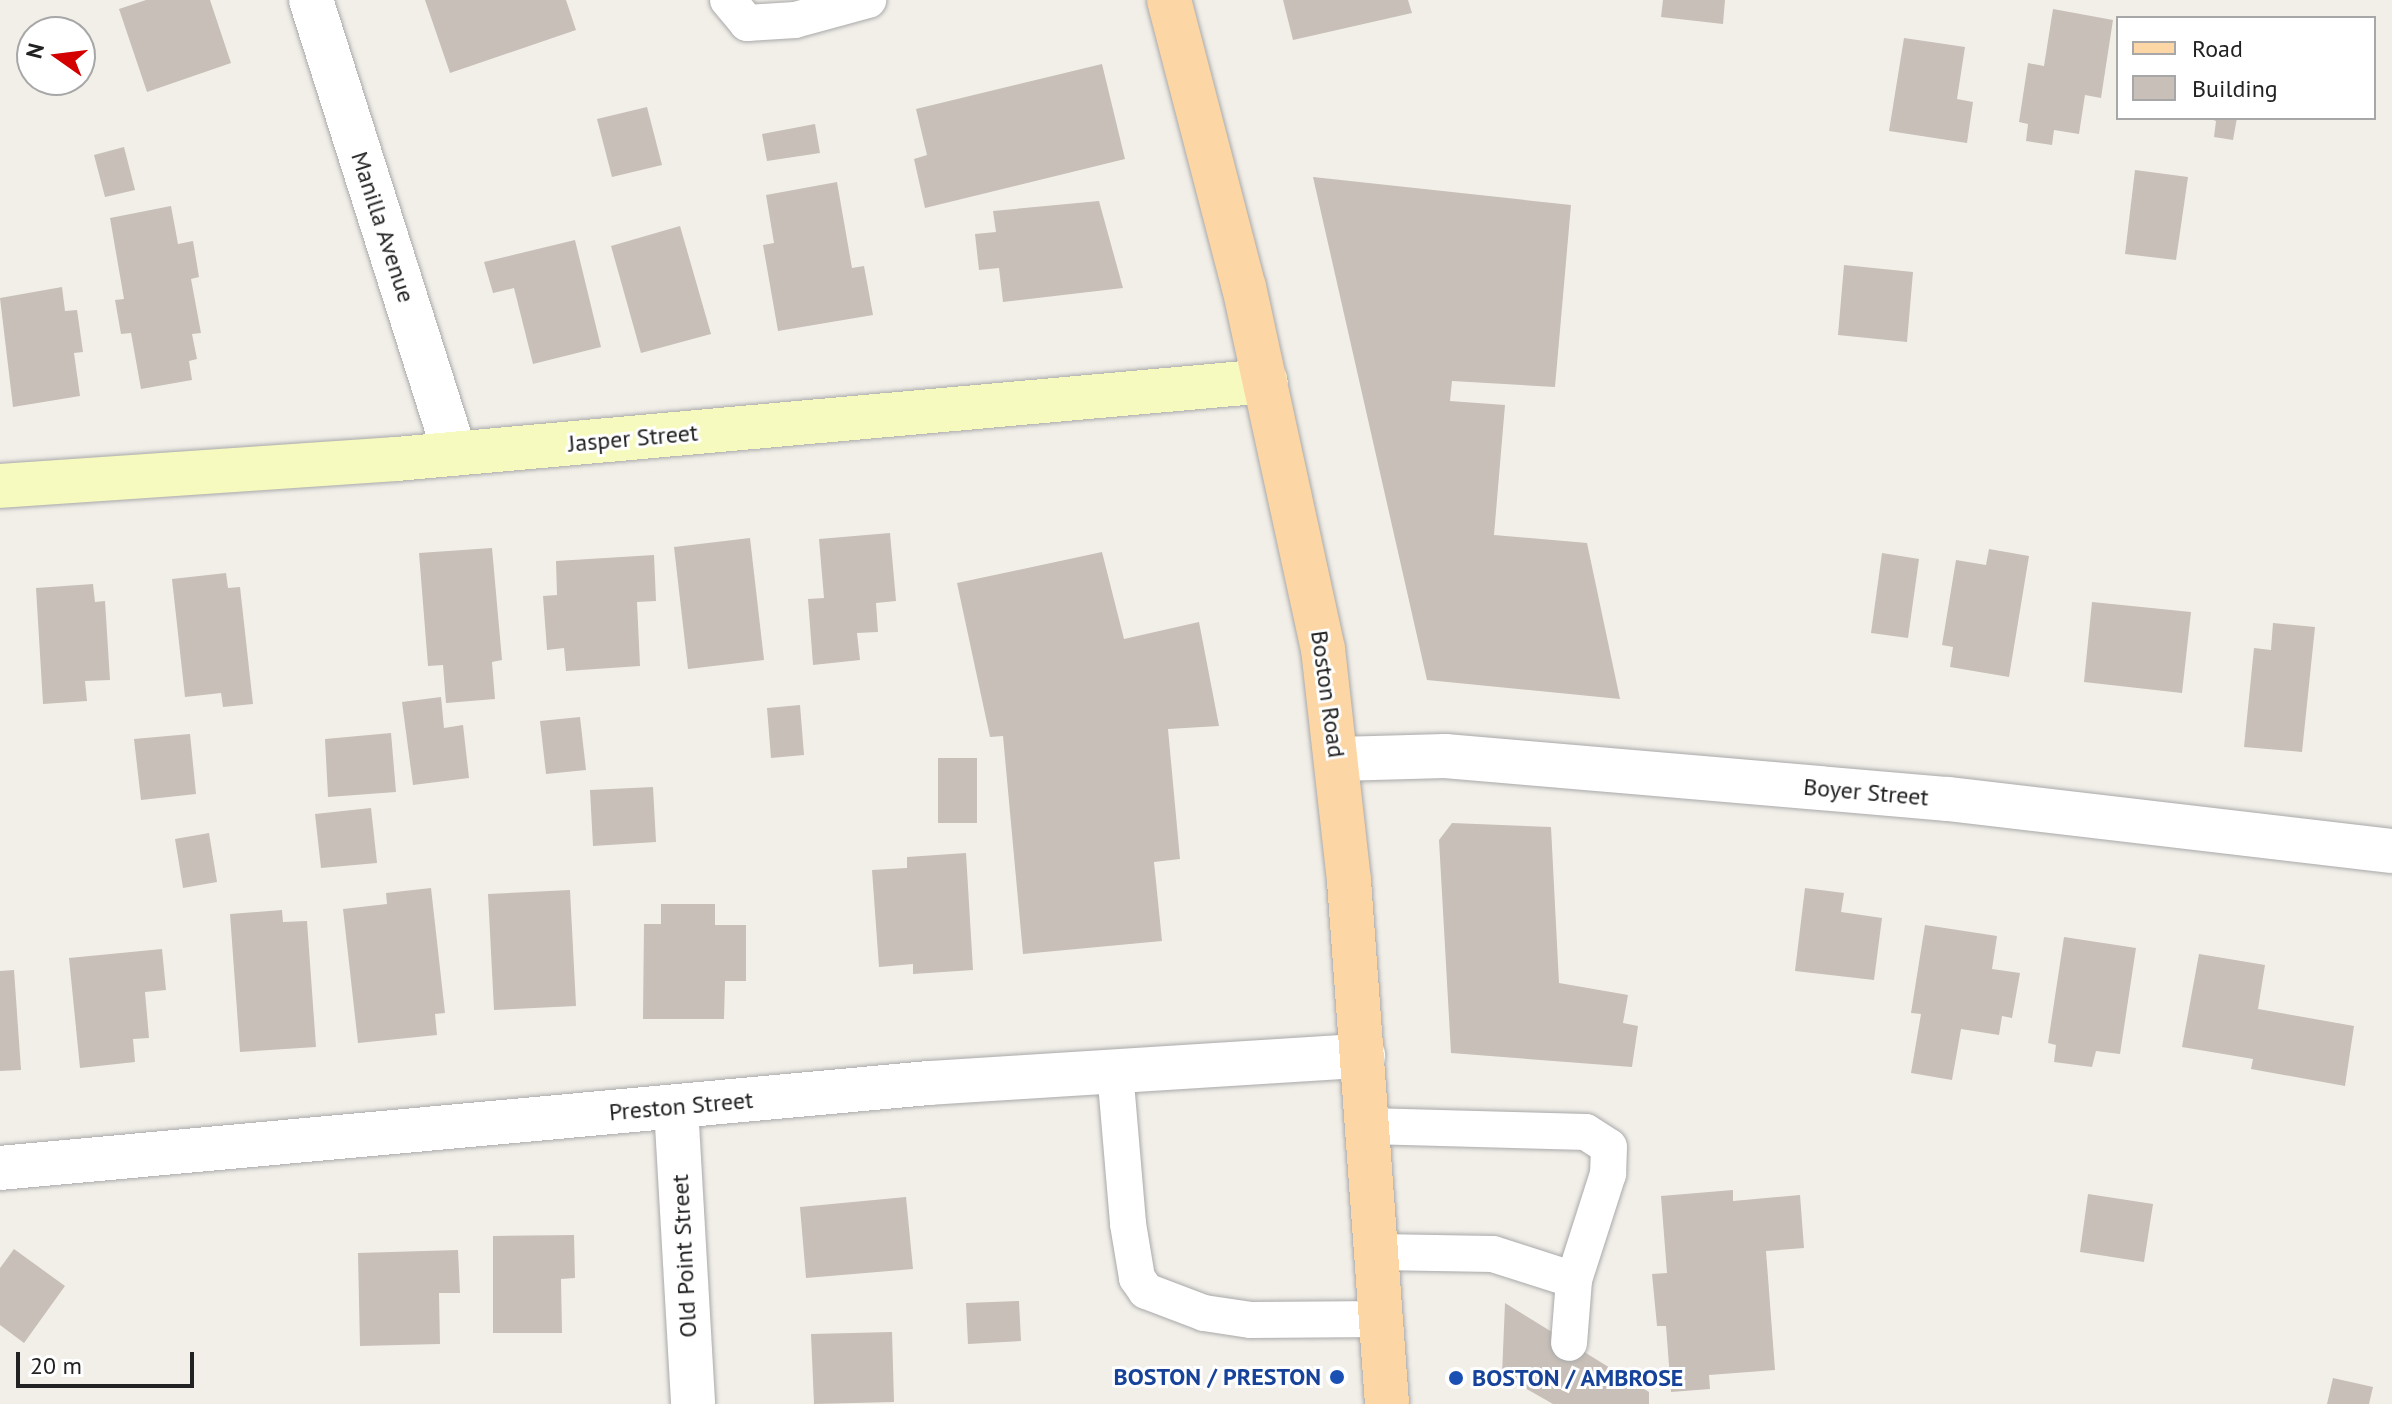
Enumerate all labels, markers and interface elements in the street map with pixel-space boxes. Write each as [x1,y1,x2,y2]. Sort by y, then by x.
north arrow [16,16,96,96]
legend [2116,16,2376,120]
text: Road [2192,33,2243,64]
text: N [19,40,50,61]
text: Building [2192,73,2278,104]
street label: Manilla Avenue [345,148,421,306]
street label: Jasper Street [567,418,699,458]
street label: Boston Road [1305,629,1351,759]
street label: Boyer Street [1802,772,1930,812]
street label: Preston Street [608,1085,754,1127]
street label: Old Point Street [665,1174,703,1338]
scale bar [20,1336,198,1386]
text: 20 m [30,1350,82,1381]
place label: BOSTON / PRESTON [1114,1363,1321,1391]
place label: BOSTON / AMBROSE [1472,1364,1684,1392]
marker: BOSTON / PRESTON [1328,1368,1346,1386]
marker: BOSTON / AMBROSE [1447,1369,1465,1387]

